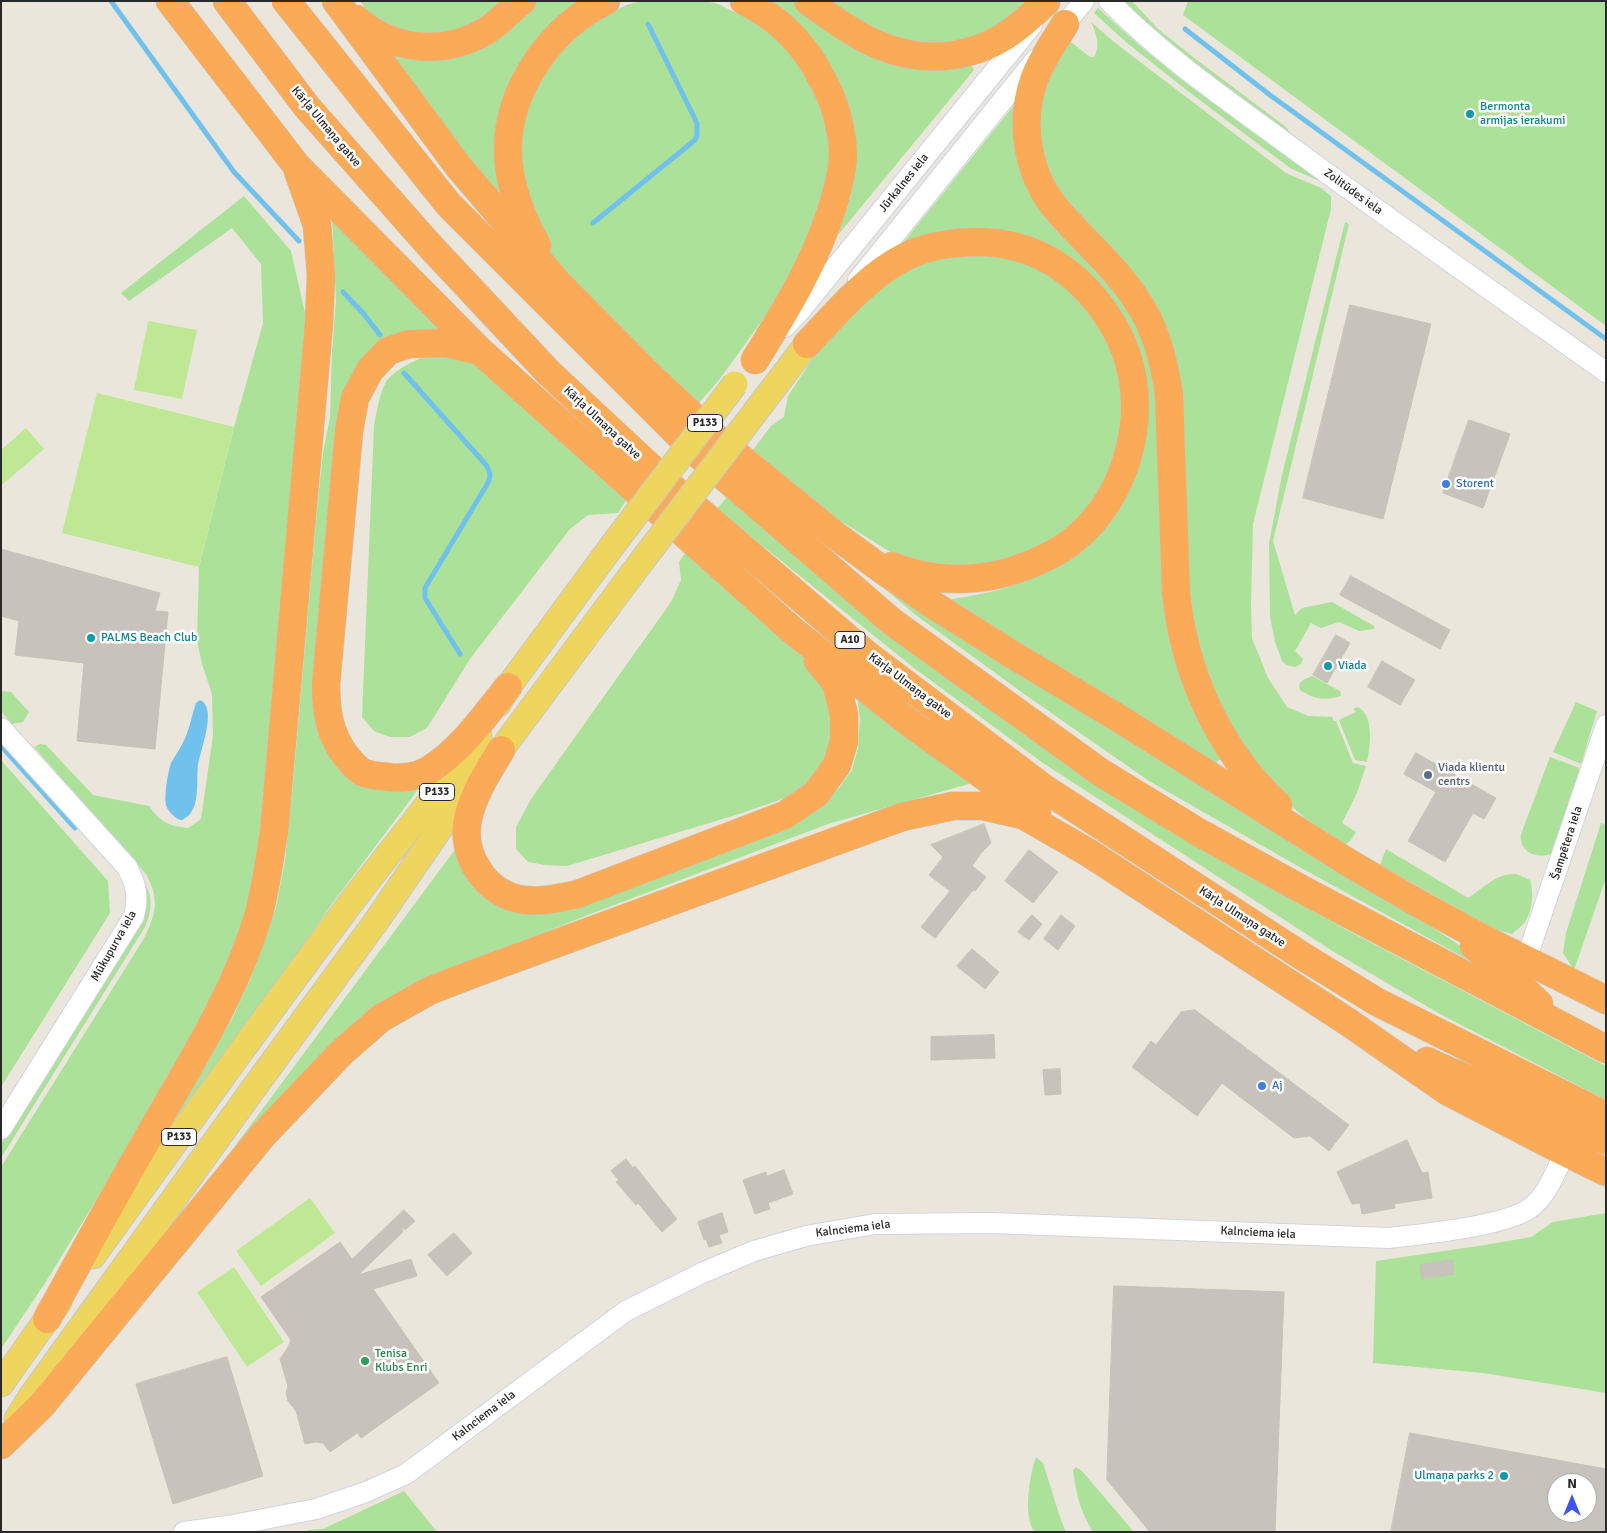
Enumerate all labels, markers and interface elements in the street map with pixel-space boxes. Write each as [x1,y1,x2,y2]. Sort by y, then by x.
street label: Kārļa Ulmaņa gatve [288,84,364,170]
place label: Bermonta armijas ierakumi [1480,100,1565,128]
marker: Bermonta armijas ierakumi [1464,108,1476,120]
street label: Jūrkalnes iela [876,151,932,215]
street label: Zolitūdes iela [1321,166,1385,218]
street label: Kārļa Ulmaņa gatve [560,384,644,462]
road number: P133 [688,414,722,432]
place label: Storent [1456,477,1494,491]
marker: Storent [1440,478,1452,490]
place label: PALMS Beach Club [101,631,197,645]
marker: PALMS Beach Club [85,632,97,644]
road number: A10 [835,632,865,648]
street label: Kārļa Ulmaņa gatve [866,650,954,722]
place label: Viada [1338,659,1367,673]
marker: Viada [1322,660,1334,672]
place label: Viada klientu centrs [1438,761,1505,789]
marker: Viada klientu centrs [1422,769,1434,781]
road number: P133 [420,784,454,800]
street label: Šampētera iela [1548,804,1586,882]
street label: Kārļa Ulmaņa gatve [1196,884,1288,950]
street label: Mūkupurva iela [88,908,140,984]
place label: Aj [1272,1079,1283,1093]
marker: Aj [1256,1080,1268,1092]
road number: P133 [162,1128,196,1146]
street label: Kalnciema iela [815,1217,891,1241]
street label: Kalnciema iela [1220,1224,1296,1242]
place label: Tenisa Klubs Enri [375,1347,428,1375]
marker: Tenisa Klubs Enri [359,1355,371,1367]
street label: Kalnciema iela [450,1388,518,1444]
place label: Ulmaņa parks 2 [1414,1469,1494,1483]
marker: Ulmaņa parks 2 [1498,1470,1510,1482]
north arrow [1547,1473,1597,1523]
text: N [1567,1475,1577,1492]

